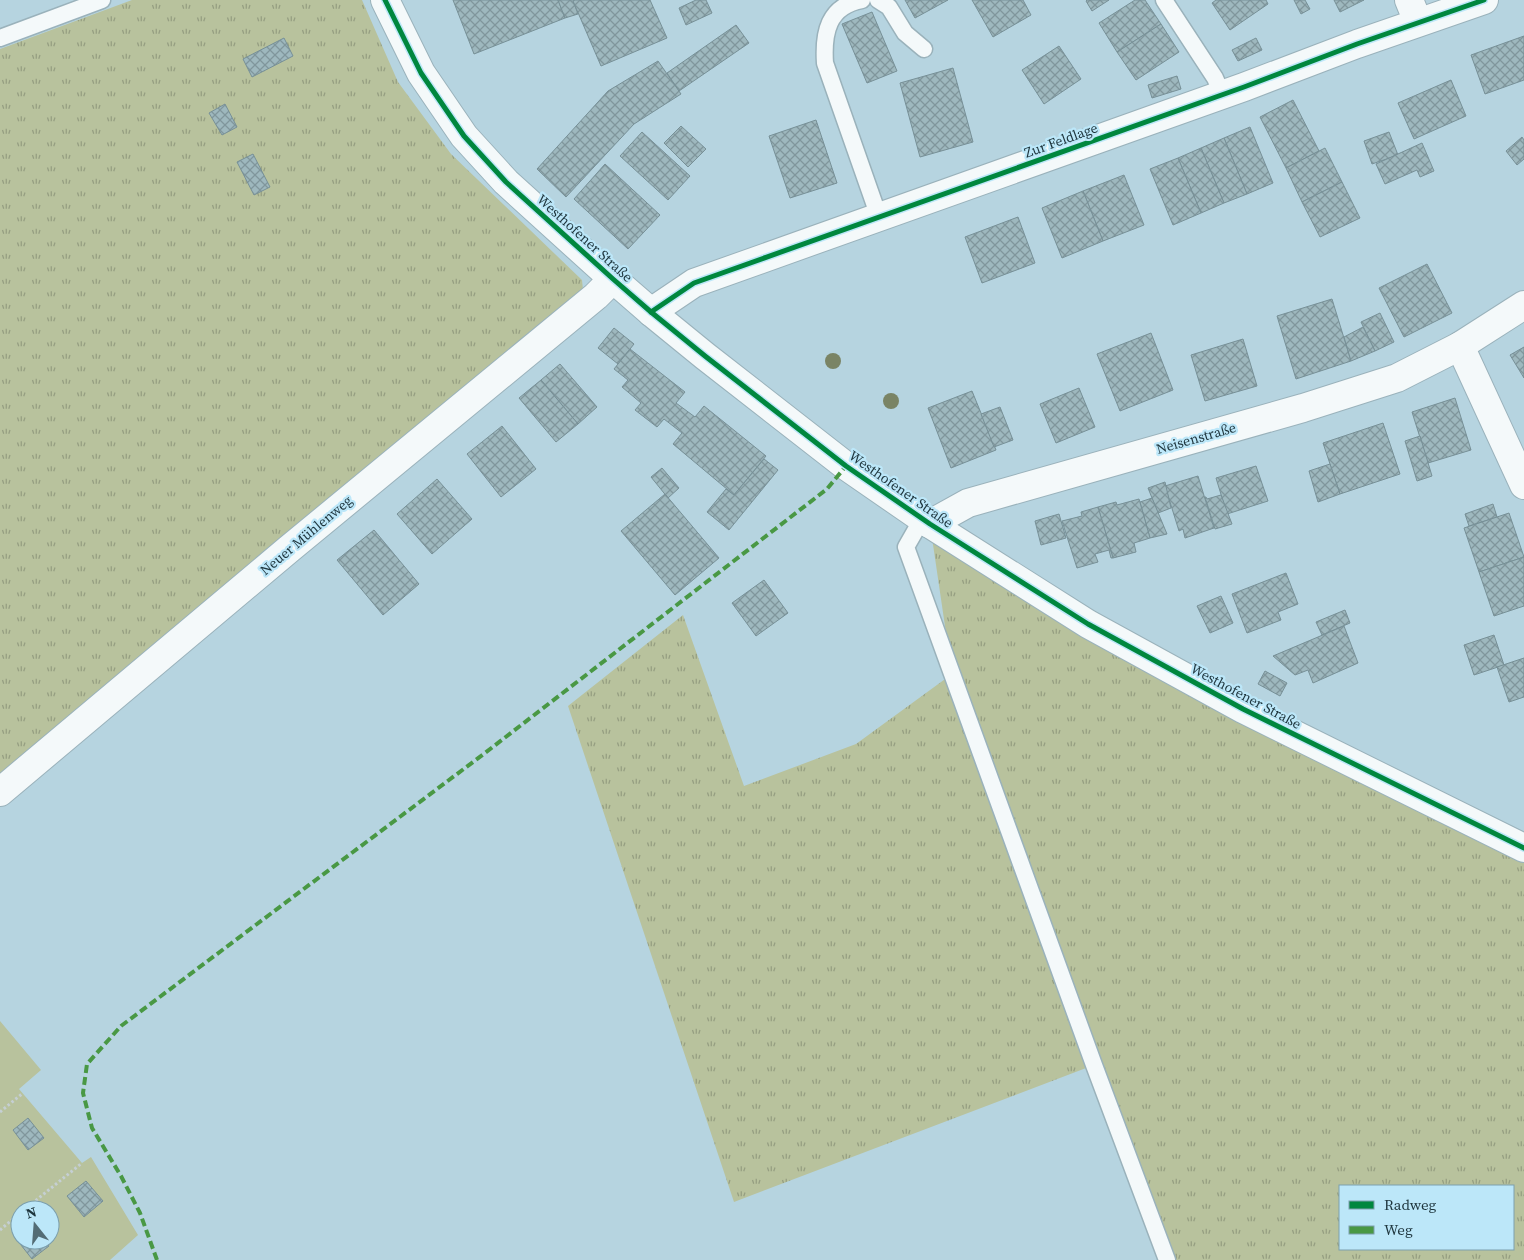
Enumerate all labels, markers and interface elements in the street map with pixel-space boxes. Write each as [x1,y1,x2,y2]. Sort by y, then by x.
street label: Zur Feldlage [1021,117,1101,163]
street label: Westhofener Straße [533,189,637,287]
street label: Neisenstraße [1154,417,1238,459]
street label: Westhofener Straße [845,446,957,532]
street label: Neuer Mühlenweg [256,490,356,580]
street label: Westhofener Straße [1187,658,1305,734]
legend [1339,1185,1514,1250]
text: Radweg [1384,1194,1437,1215]
north arrow [10,1200,60,1250]
text: N [23,1202,39,1224]
text: Weg [1384,1219,1413,1240]

